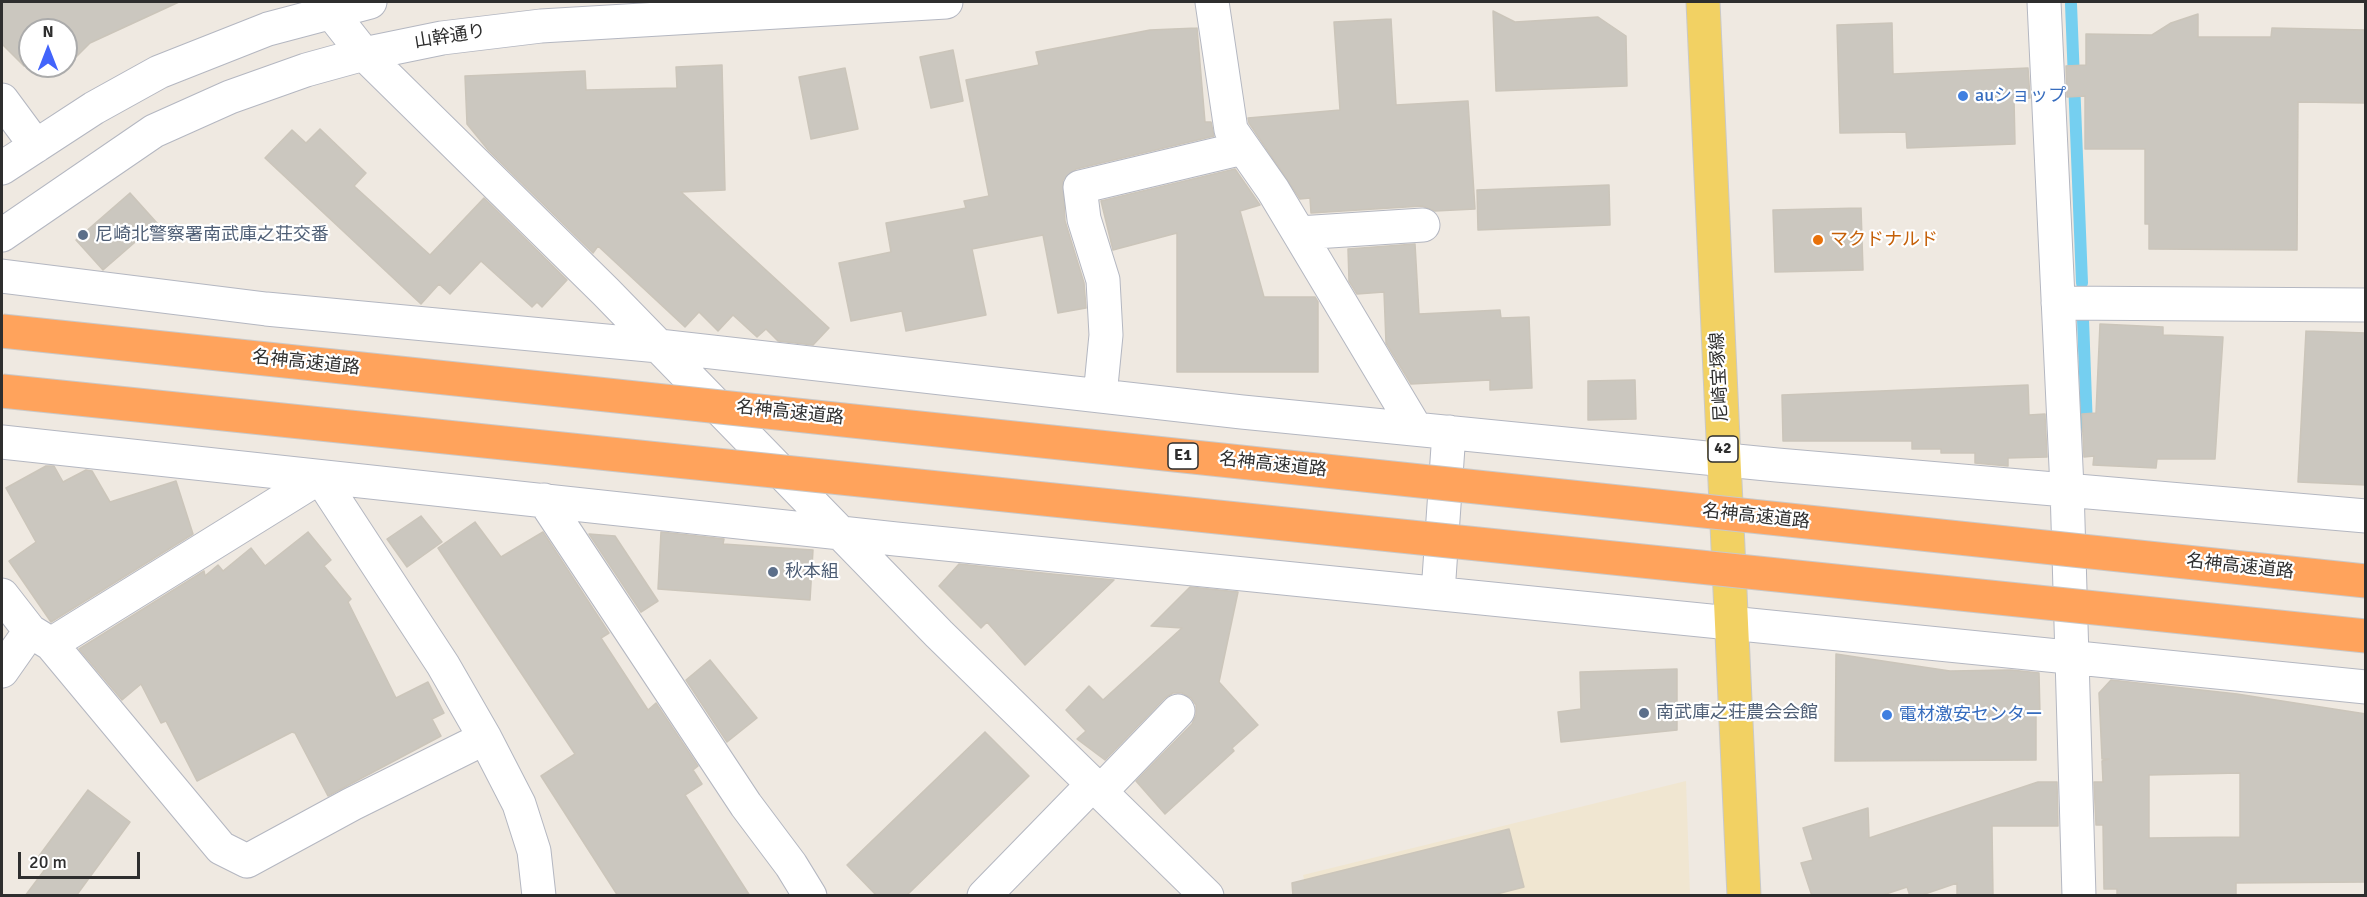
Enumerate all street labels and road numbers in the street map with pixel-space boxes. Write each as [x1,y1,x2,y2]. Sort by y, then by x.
street label: 山幹通り [413,21,487,53]
street label: 尼崎宝塚線 [1707,331,1733,423]
street label: 名神高速道路 [251,347,361,379]
street label: 名神高速道路 [735,397,845,429]
road number: 42 [1708,436,1738,462]
road number: E1 [1168,443,1198,469]
street label: 名神高速道路 [1218,449,1328,481]
street label: 名神高速道路 [1701,501,1811,533]
street label: 名神高速道路 [2185,551,2295,583]

